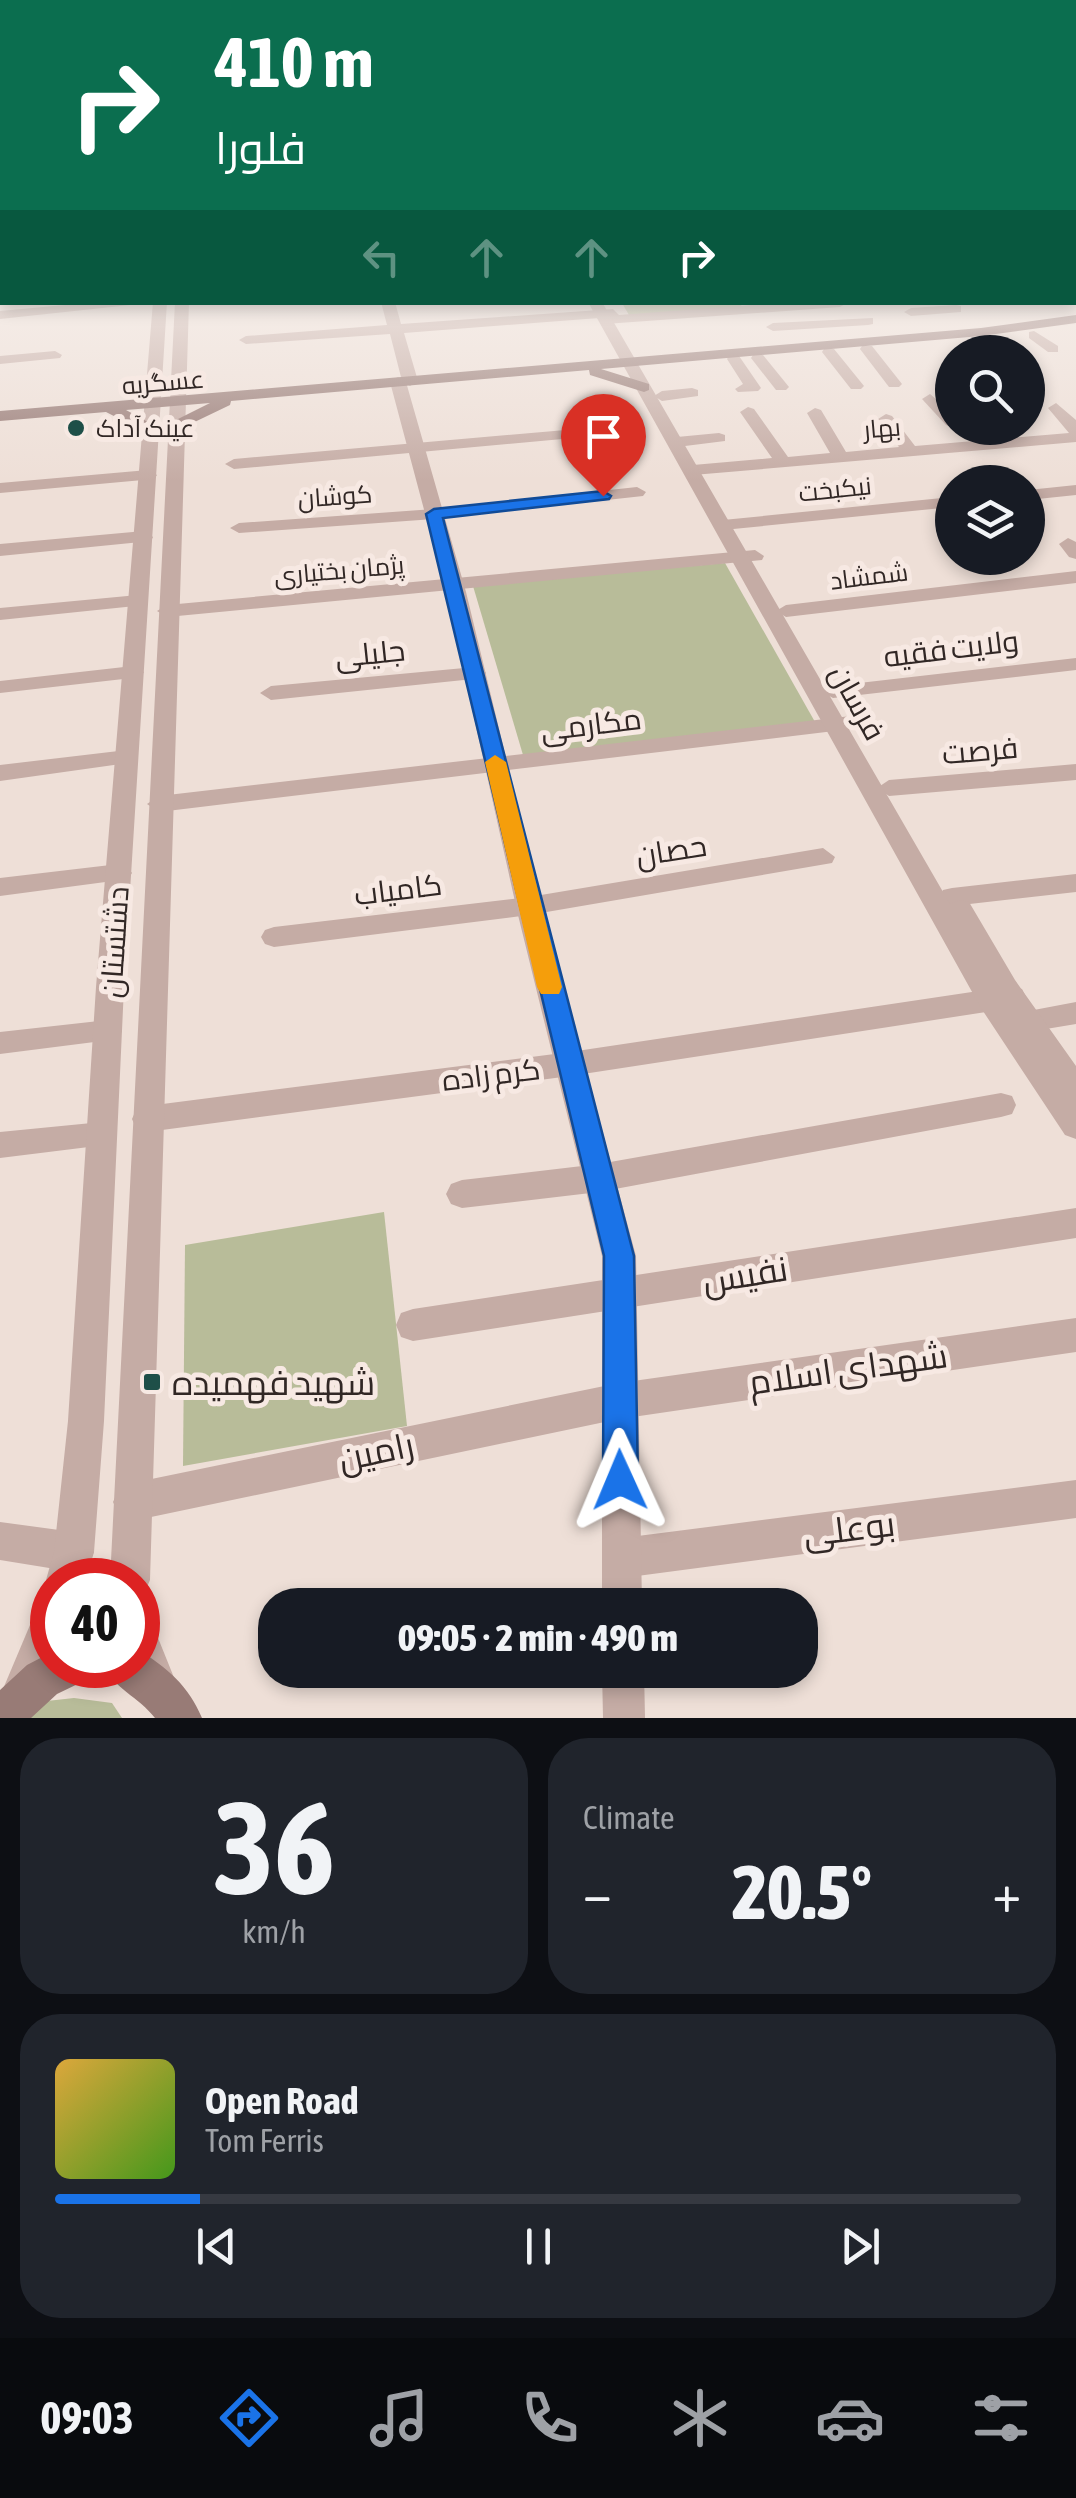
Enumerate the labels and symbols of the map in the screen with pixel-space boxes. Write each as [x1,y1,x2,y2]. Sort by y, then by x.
street label: عسگریه [121,364,205,401]
pin [561,394,646,497]
street label: بهار [860,412,902,445]
place label: عینک آداک [96,414,194,442]
marker: عینک آداک [65,417,87,439]
street label: نیکبخت [797,471,873,507]
street label: کوشان [297,479,373,514]
street label: پژمان بختیاری [273,550,406,593]
street label: شمشاد [828,557,910,595]
street label: ولایت فقیه [882,623,1021,674]
street label: جلیلی [333,632,407,676]
street label: فرسان [823,658,892,746]
street label: مکارمی [539,701,644,749]
street label: فرصت [940,730,1020,771]
street label: حصان [633,828,709,873]
street label: کامیاب [352,867,444,911]
street label: دشتستان [93,885,136,999]
street label: کرم زاده [440,1051,543,1101]
street label: نفیس [700,1248,791,1302]
street label: شهدای اسلام [746,1334,951,1407]
place label: شهید فهمیده [172,1362,375,1404]
marker: شهید فهمیده [141,1371,163,1393]
street label: رامین [335,1424,418,1480]
position arrow [568,1428,672,1532]
street label: بوعلی [801,1503,897,1555]
speed limit sign: 40 [30,1558,160,1688]

